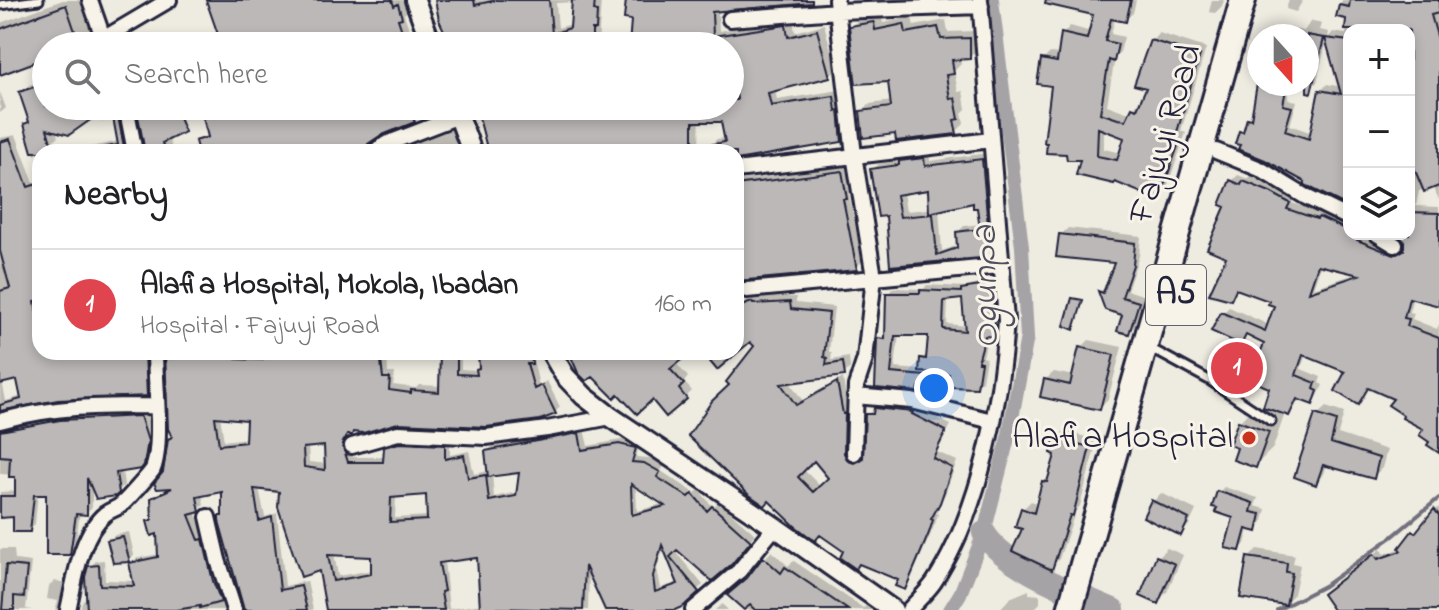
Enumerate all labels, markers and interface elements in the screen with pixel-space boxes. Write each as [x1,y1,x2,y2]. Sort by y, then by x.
north arrow [1247,24,1319,96]
map controls [1343,24,1415,240]
button: + [1343,24,1415,96]
search box [32,32,744,120]
street label: Fajuyi Road [1116,38,1218,231]
icon: search [60,54,104,98]
text: Search here [124,54,268,98]
button: − [1343,96,1415,168]
button: layers [1343,168,1415,240]
text: Nearby [64,171,168,221]
water label: Ogunpa [958,224,1016,349]
text: Alafia Hospital, Mokola, Ibadan [140,264,518,308]
road number: A5 [1146,265,1206,325]
text: 1 [86,286,94,324]
text: 160 m [654,286,712,324]
text: Hospital · Fajuyi Road [140,308,379,346]
pin: 1 [1211,338,1263,398]
your location [914,368,954,408]
place label: Alafia Hospital [1012,412,1233,465]
marker: Alafia Hospital [1240,429,1258,447]

